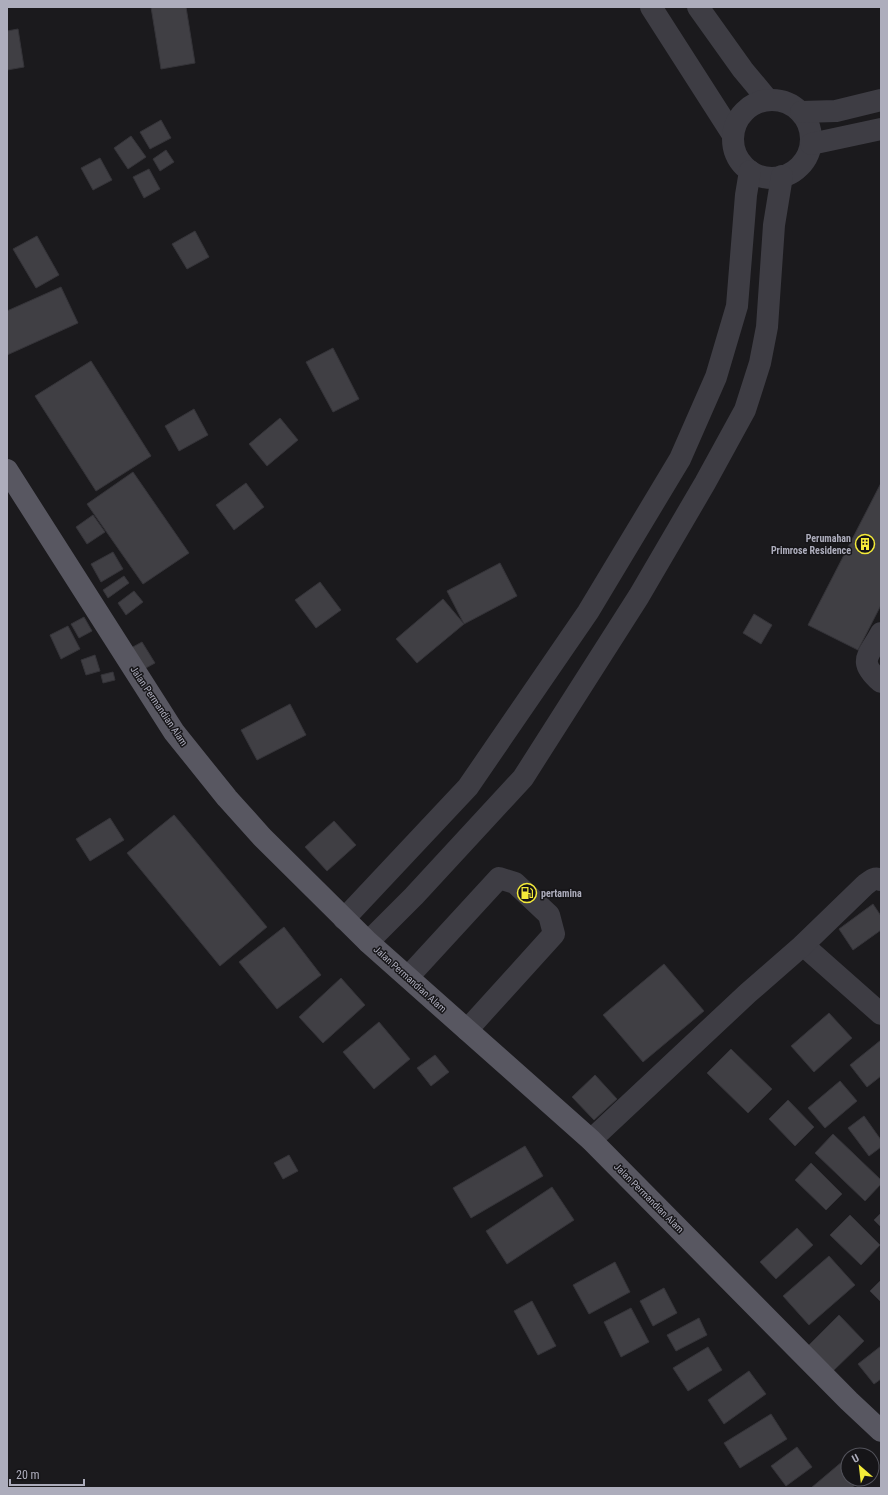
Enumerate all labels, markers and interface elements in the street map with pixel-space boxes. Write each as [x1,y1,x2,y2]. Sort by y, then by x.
place label: Perumahan Primrose Residence [771,533,851,556]
building icon: Perumahan Primrose Residence [854,533,876,555]
street label: Jalan Permandian Alam [128,664,190,748]
fuel station icon: pertamina [516,882,538,904]
place label: pertamina [541,888,582,899]
street label: Jalan Permandian Alam [371,944,449,1014]
street label: Jalan Permandian Alam [612,1161,686,1235]
north arrow [840,1447,880,1487]
text: U [850,1451,861,1466]
scale bar [10,1461,84,1487]
text: 20 m [16,1468,40,1482]

